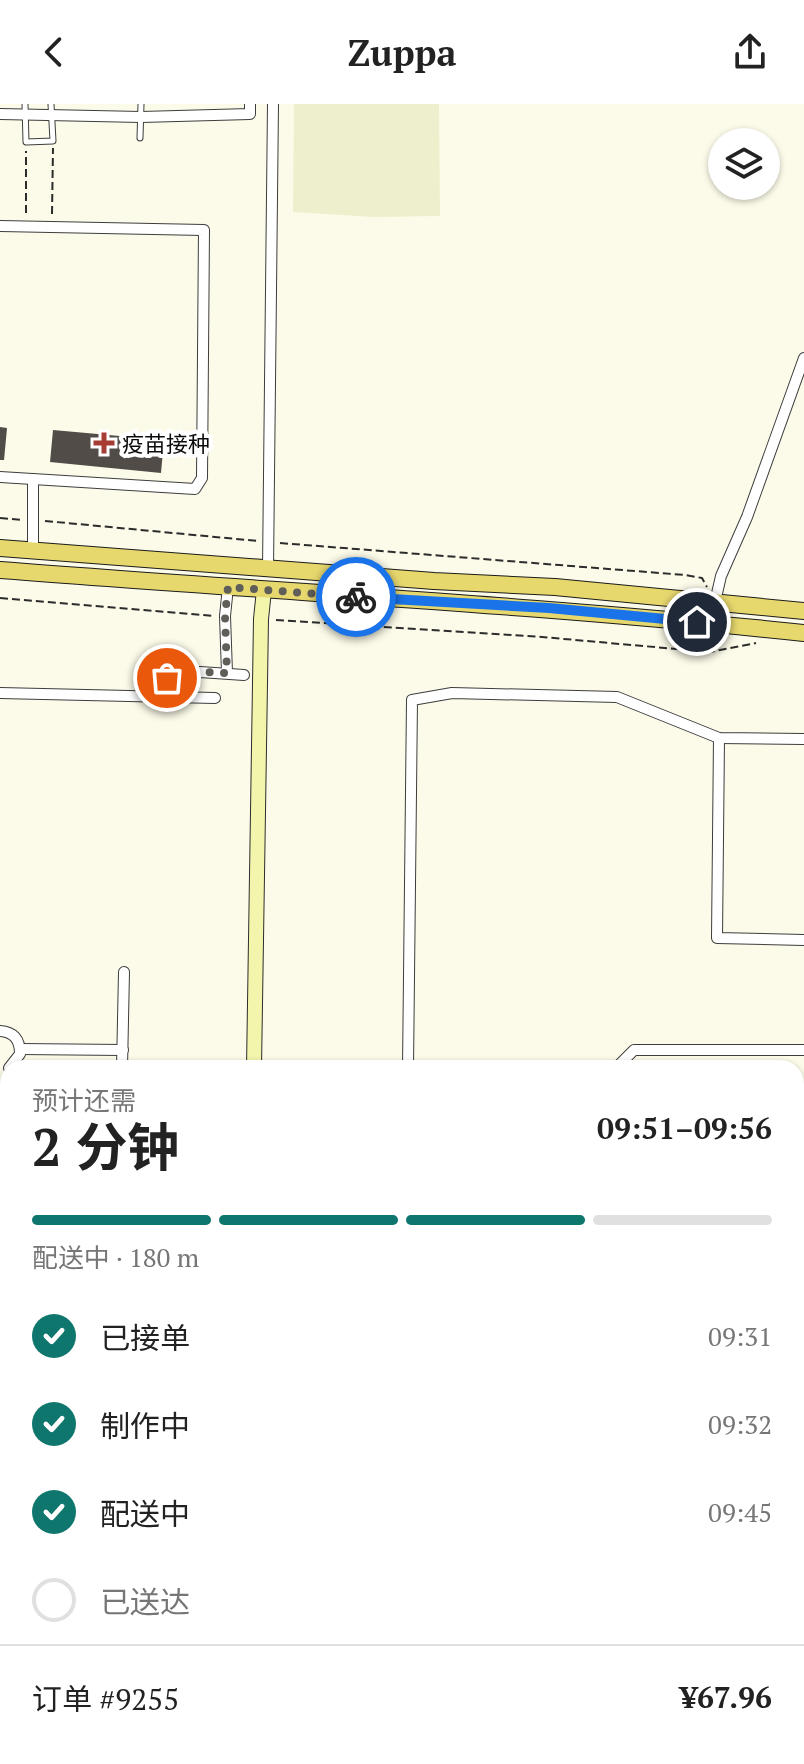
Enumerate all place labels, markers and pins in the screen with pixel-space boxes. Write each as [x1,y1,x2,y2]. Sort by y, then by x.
place label: 疫苗接种 [122,429,210,458]
marker: 疫苗接种 [93,432,115,454]
pin [663,588,731,656]
pin [133,644,201,712]

